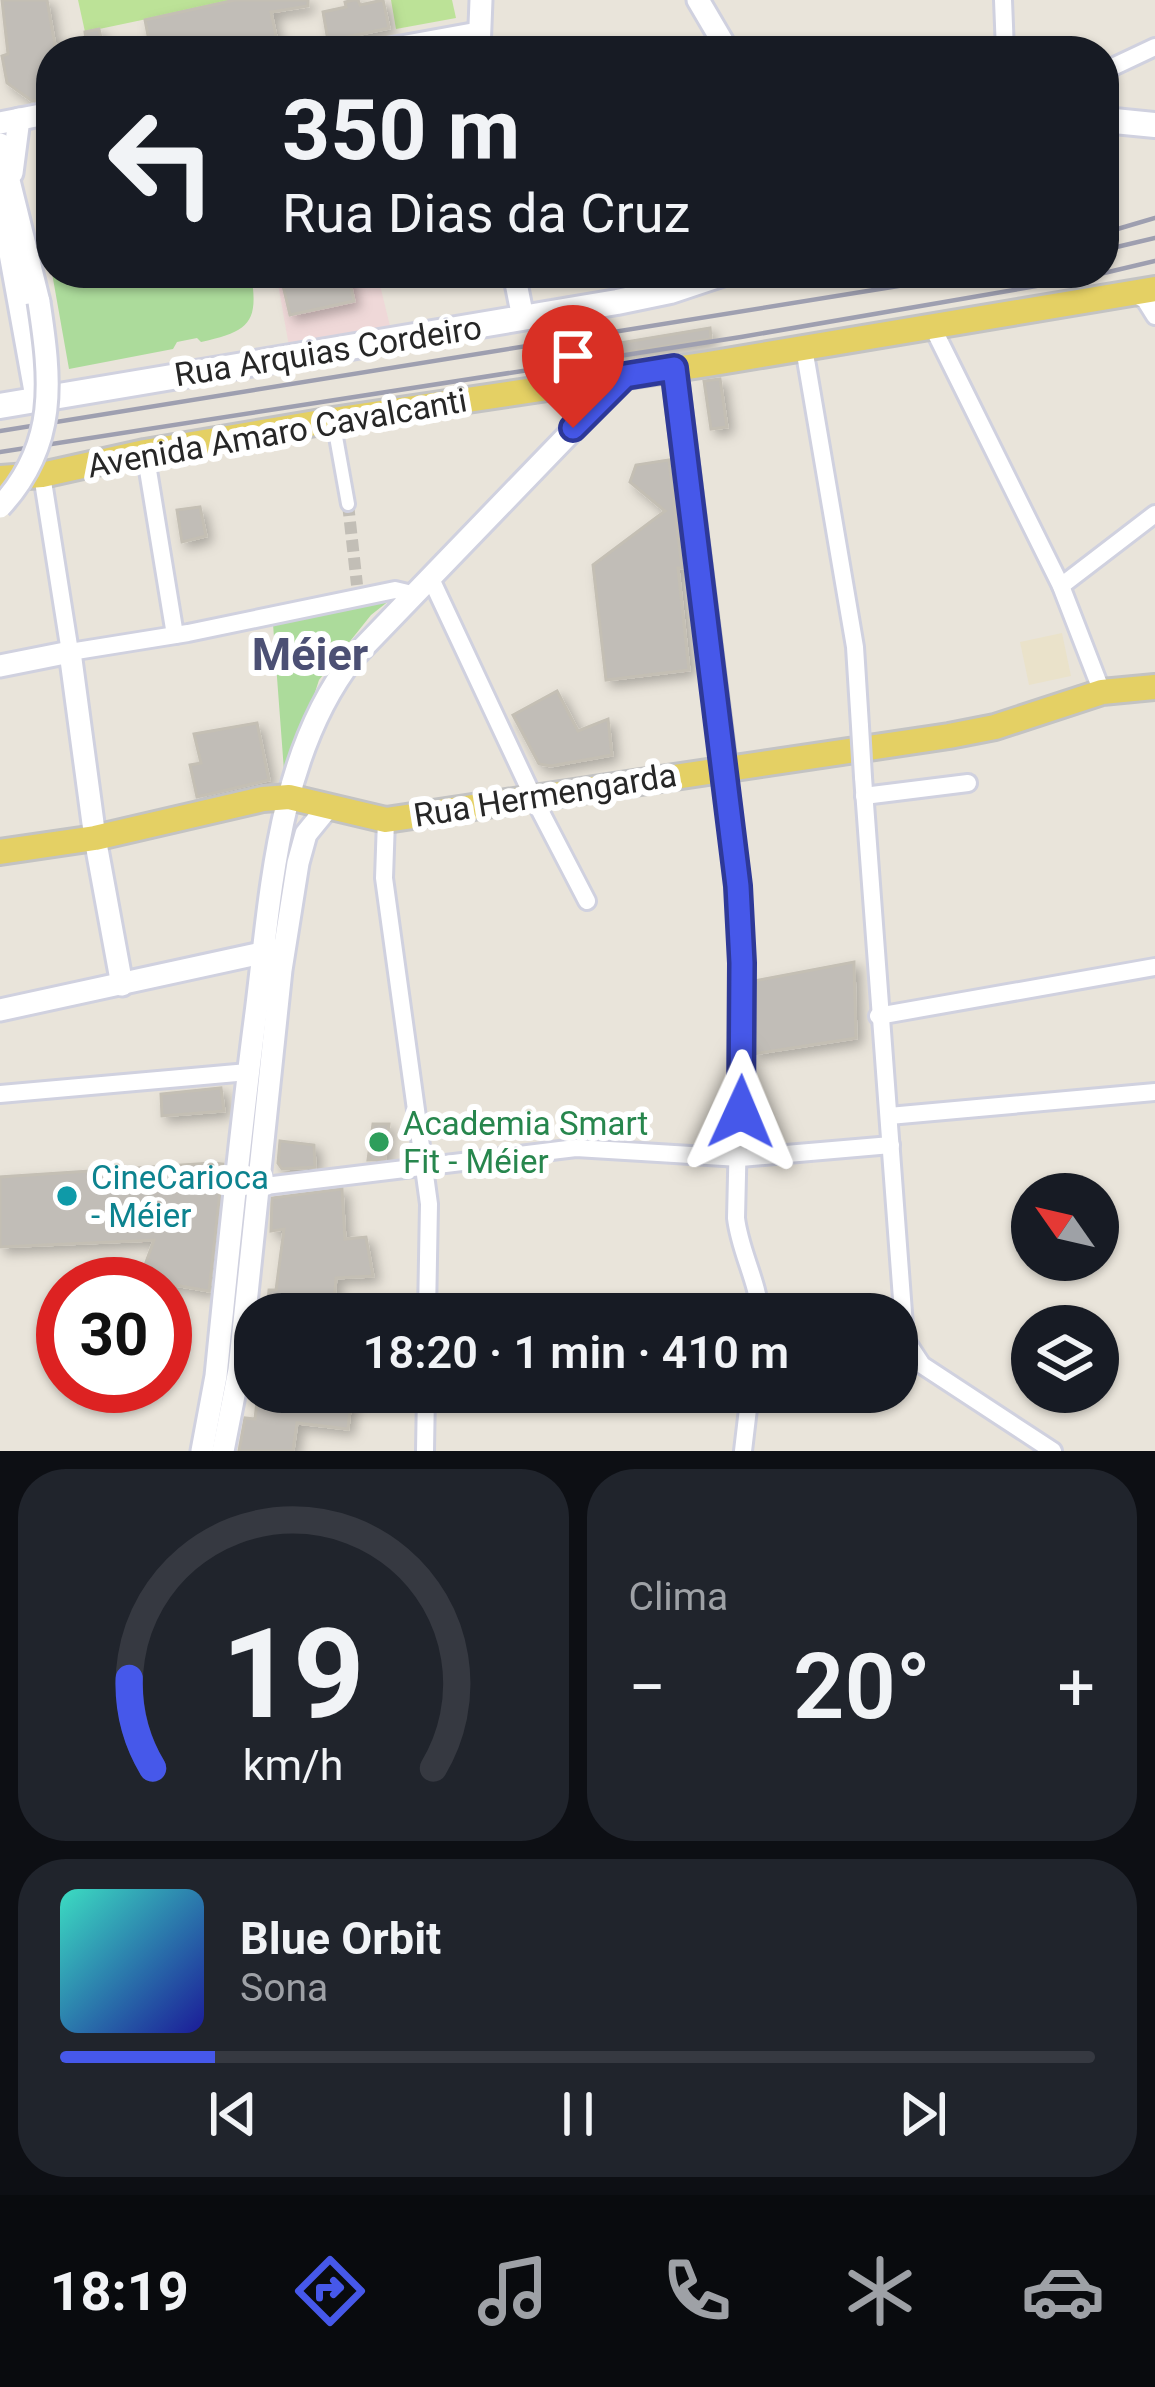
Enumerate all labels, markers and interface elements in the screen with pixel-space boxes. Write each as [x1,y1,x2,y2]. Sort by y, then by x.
text: 350 m [282,81,520,180]
icon: left [84,84,240,240]
text: Rua Dias da Cruz [282,182,690,245]
pin [522,305,624,428]
street label: Rua Arquias Cordeiro [172,307,484,395]
icon: arrive [540,323,606,389]
street label: Avenida Amaro Cavalcanti [84,380,470,486]
district label: Méier [252,628,368,681]
street label: Rua Hermengarda [411,755,679,835]
position arrow [678,1049,804,1175]
place label: Academia Smart Fit - Méier [403,1104,648,1181]
marker: Academia Smart Fit - Méier [366,1129,392,1155]
place label: CineCarioca - Méier [91,1158,269,1235]
north arrow [1011,1173,1119,1281]
map controls [1011,1173,1119,1413]
marker: CineCarioca - Méier [54,1183,80,1209]
speed limit sign: 30 [36,1257,192,1413]
button: layers [1011,1305,1119,1413]
text: 18:20 · 1 min · 410 m [363,1326,789,1379]
text: Clima [629,1574,728,1620]
text: 19 [222,1601,365,1747]
text: 20° [793,1635,931,1740]
text: − [629,1649,666,1726]
text: + [1058,1649,1095,1726]
text: km/h [243,1740,344,1790]
text: Blue Orbit [240,1912,441,1965]
text: Sona [240,1965,328,2011]
icon: previous [200,2081,266,2147]
icon: pause [545,2081,611,2147]
icon: next [890,2081,956,2147]
icon: directions [288,2249,372,2333]
icon: music [471,2249,555,2333]
icon: phone [655,2249,739,2333]
icon: climate [838,2249,922,2333]
icon: car [1021,2249,1105,2333]
text: 18:19 [50,2260,189,2323]

